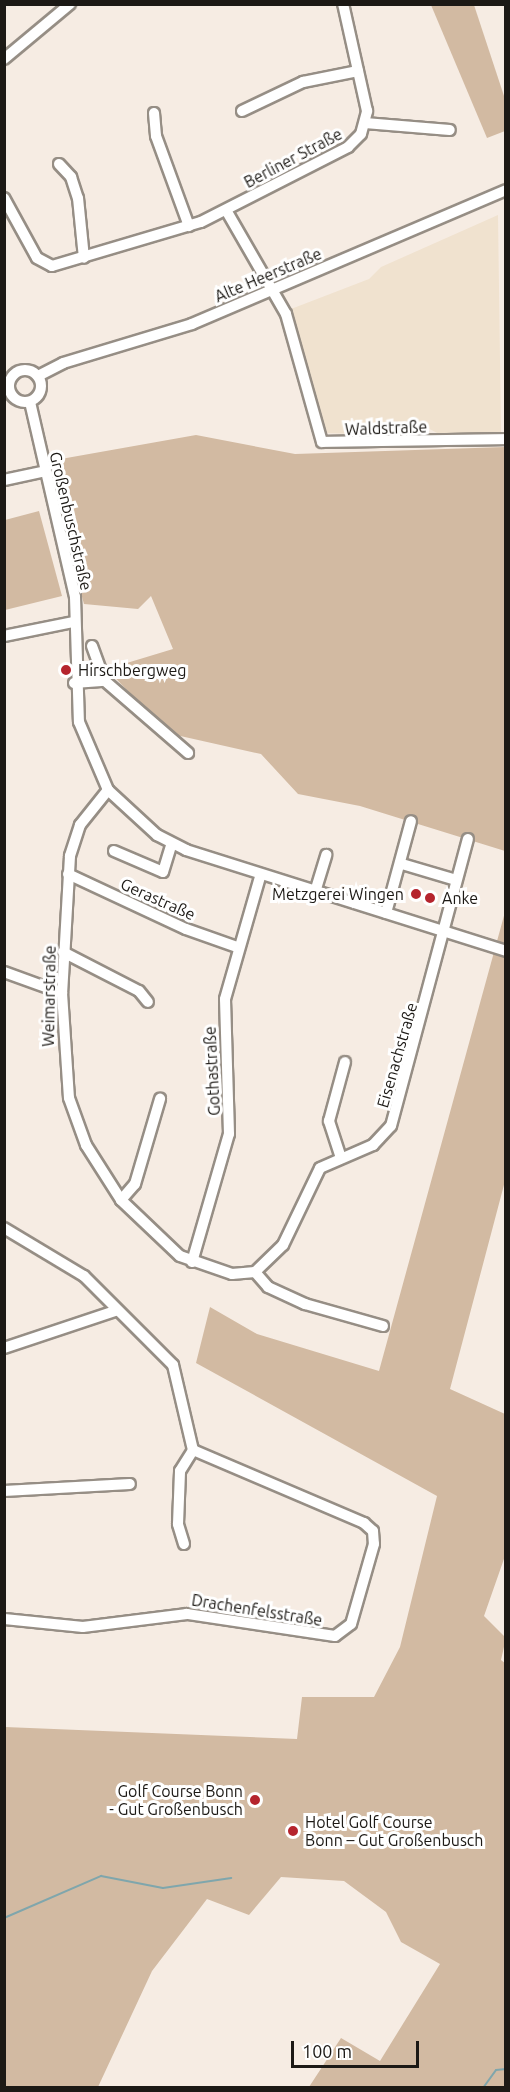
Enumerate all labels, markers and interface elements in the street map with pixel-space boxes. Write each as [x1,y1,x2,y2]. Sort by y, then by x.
street label: Berliner Straße [241,124,345,192]
street label: Alte Heerstraße [212,244,324,306]
street label: Waldstraße [345,417,427,439]
street label: Großenbuschstraße [46,450,96,592]
place label: Hirschbergweg [78,660,186,680]
marker: Hirschbergweg [59,663,73,677]
street label: Gerastraße [118,874,198,924]
place label: Metzgerei Wingen [272,884,404,904]
marker: Metzgerei Wingen [409,887,423,901]
place label: Anke [442,888,478,908]
marker: Anke [423,891,437,905]
street label: Weimarstraße [39,945,59,1047]
street label: Eisenachstraße [373,1000,421,1110]
street label: Gothastraße [200,1026,224,1116]
street label: Drachenfelsstraße [190,1590,324,1630]
place label: Golf Course Bonn - Gut Großenbusch [109,1781,243,1819]
marker: Golf Course Bonn - Gut Großenbusch [248,1793,262,1807]
place label: Hotel Golf Course Bonn – Gut Großenbusch [305,1812,483,1850]
marker: Hotel Golf Course Bonn – Gut Großenbusch [286,1824,300,1838]
scale bar [294,2029,422,2067]
text: 100 m [302,2041,352,2061]

